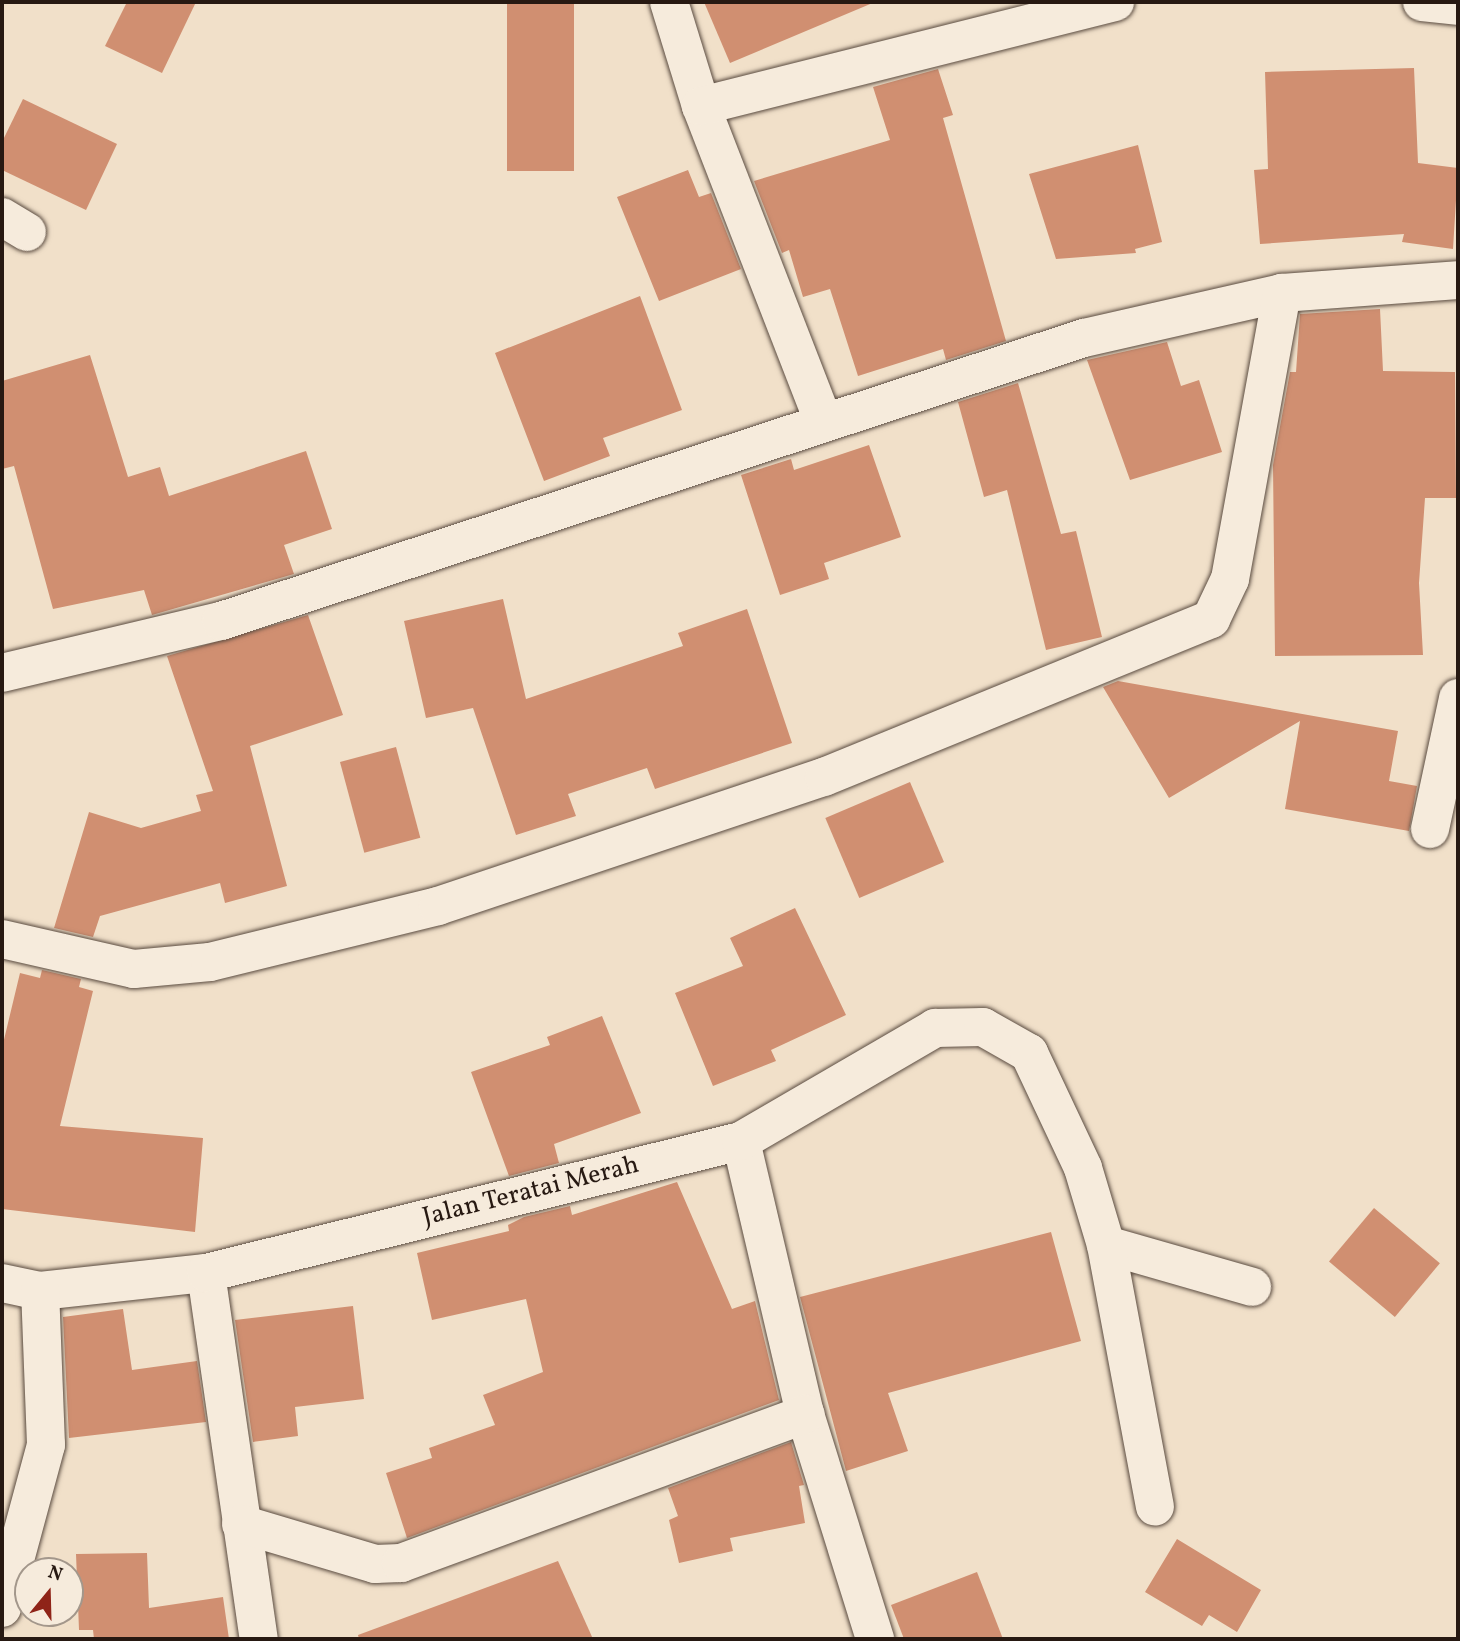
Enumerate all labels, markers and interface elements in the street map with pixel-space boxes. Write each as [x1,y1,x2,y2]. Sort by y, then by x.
street label: Jalan Teratai Merah [419,1150,643,1234]
north arrow [14,1557,84,1627]
text: N [44,1559,66,1589]

